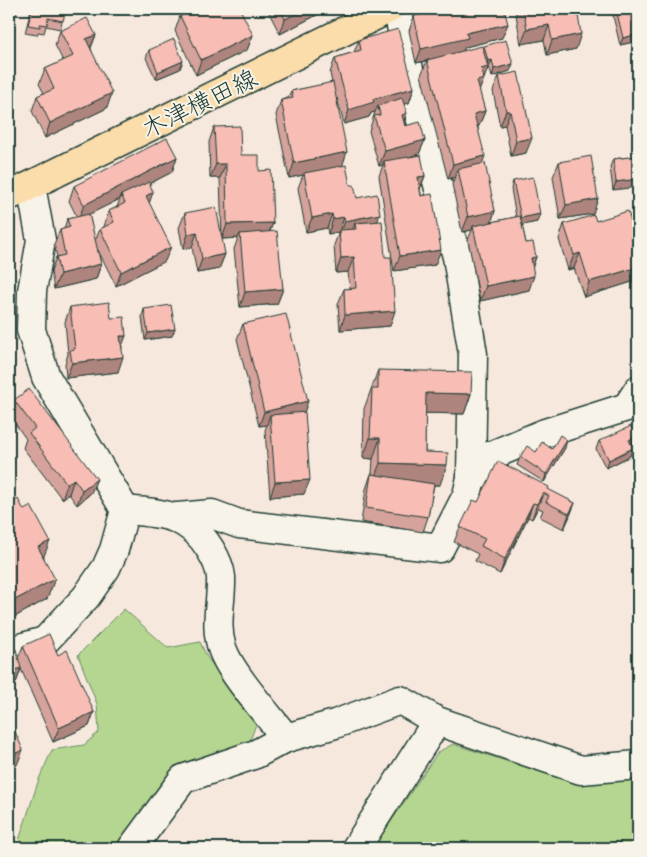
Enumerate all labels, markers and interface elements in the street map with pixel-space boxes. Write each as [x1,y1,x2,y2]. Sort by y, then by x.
street label: 木津横田線 [136,62,263,146]

